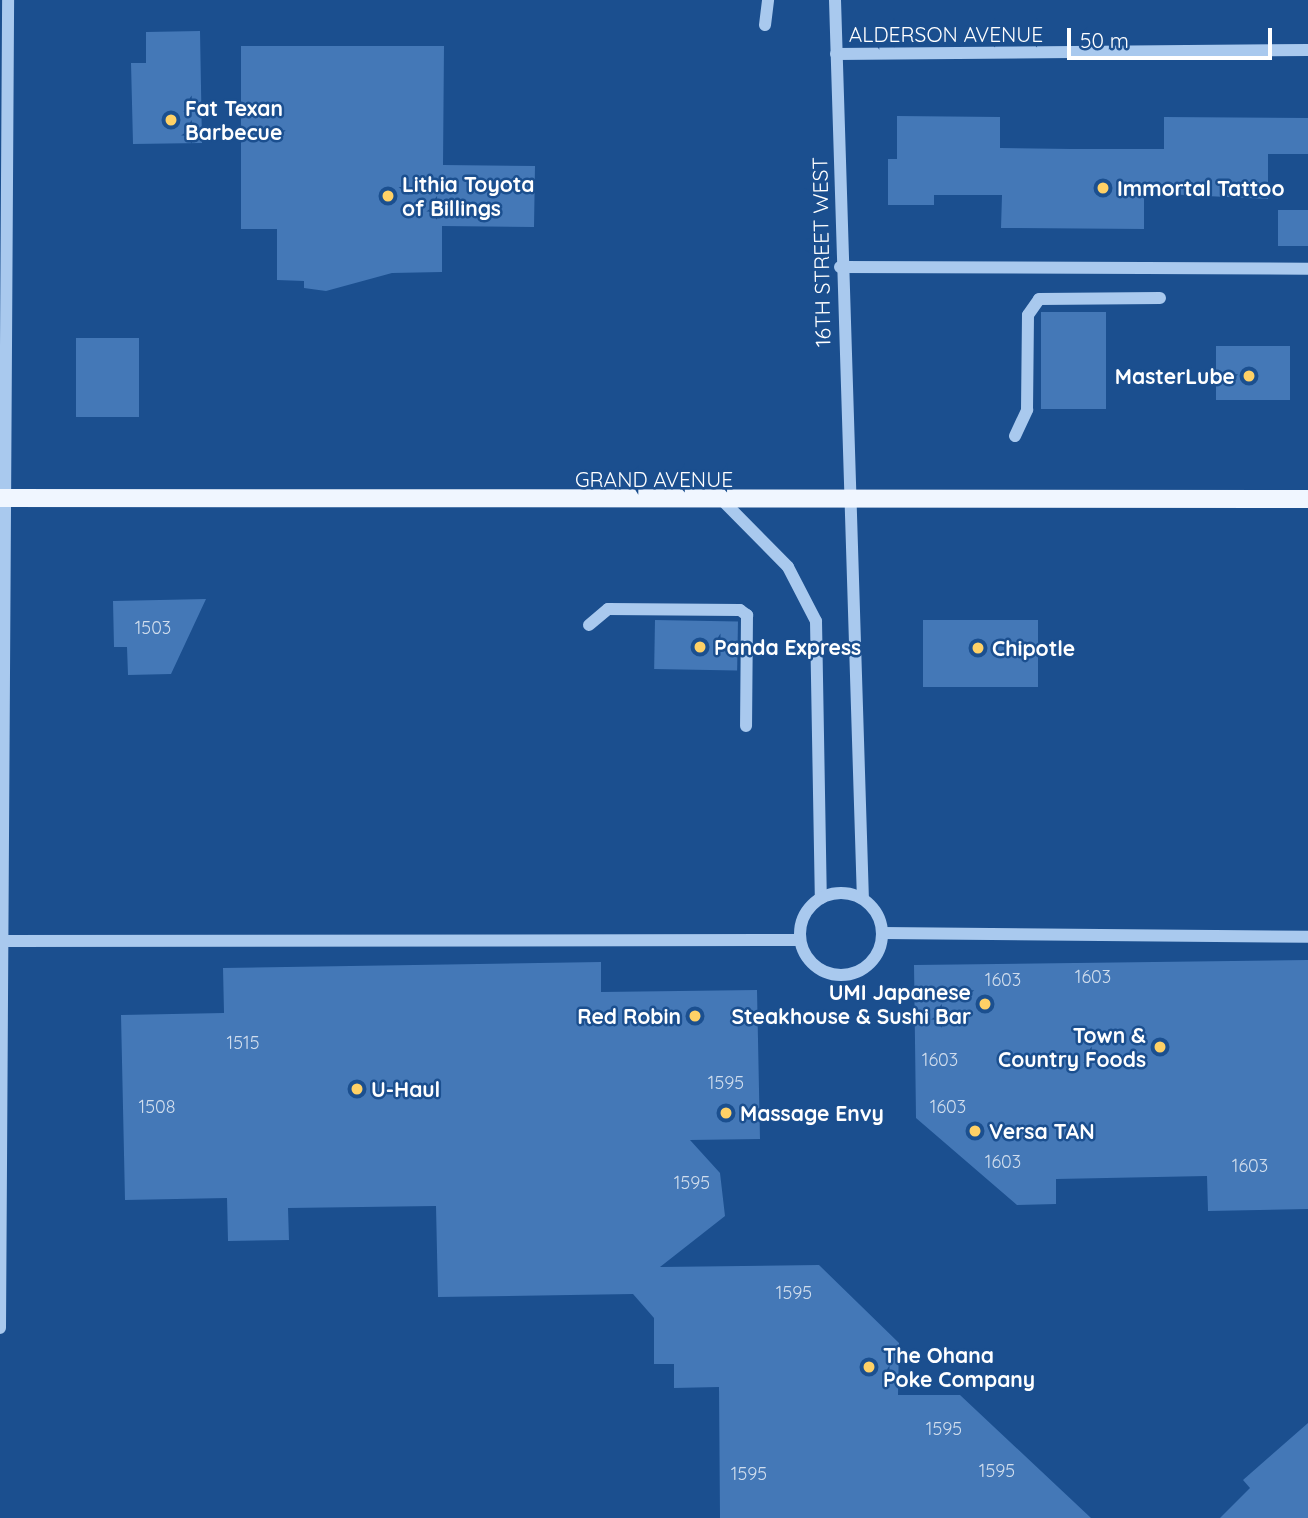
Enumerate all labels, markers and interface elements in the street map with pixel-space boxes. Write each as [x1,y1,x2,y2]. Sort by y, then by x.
scale bar [1070,14,1275,58]
street label: ALDERSON AVENUE [849,21,1043,47]
text: 50 m [1080,27,1129,53]
place label: Fat Texan Barbecue [185,95,283,145]
marker: Fat Texan Barbecue [163,112,179,128]
street label: 16TH STREET WEST [807,157,835,347]
place label: Lithia Toyota of Billings [402,171,535,221]
place label: Immortal Tattoo [1117,175,1285,201]
marker: Immortal Tattoo [1095,180,1111,196]
marker: Lithia Toyota of Billings [380,188,396,204]
place label: MasterLube [1115,363,1235,389]
marker: MasterLube [1241,368,1257,384]
street label: GRAND AVENUE [575,466,733,492]
house number: 1503 [135,617,171,639]
place label: Panda Express [714,634,861,660]
place label: Chipotle [992,635,1075,661]
marker: Panda Express [692,639,708,655]
marker: Chipotle [970,640,986,656]
house number: 1603 [1075,966,1111,988]
house number: 1603 [985,969,1021,991]
place label: UMI Japanese Steakhouse & Sushi Bar [731,979,971,1029]
marker: UMI Japanese Steakhouse & Sushi Bar [977,996,993,1012]
place label: Red Robin [577,1003,681,1029]
marker: Red Robin [687,1008,703,1024]
place label: Town & Country Foods [998,1022,1146,1072]
house number: 1515 [227,1032,259,1054]
marker: Town & Country Foods [1152,1039,1168,1055]
house number: 1603 [922,1049,958,1071]
house number: 1595 [708,1072,744,1094]
place label: U-Haul [371,1076,440,1102]
marker: U-Haul [349,1081,365,1097]
house number: 1508 [139,1096,175,1118]
house number: 1603 [930,1096,966,1118]
place label: Massage Envy [740,1100,884,1126]
marker: Massage Envy [718,1105,734,1121]
place label: Versa TAN [989,1118,1095,1144]
marker: Versa TAN [967,1123,983,1139]
house number: 1603 [985,1151,1021,1173]
house number: 1603 [1232,1155,1268,1177]
house number: 1595 [674,1172,710,1194]
house number: 1595 [776,1282,812,1304]
place label: The Ohana Poke Company [883,1342,1035,1392]
marker: The Ohana Poke Company [861,1359,877,1375]
house number: 1595 [926,1418,962,1440]
house number: 1595 [979,1460,1015,1482]
house number: 1595 [731,1463,767,1485]

